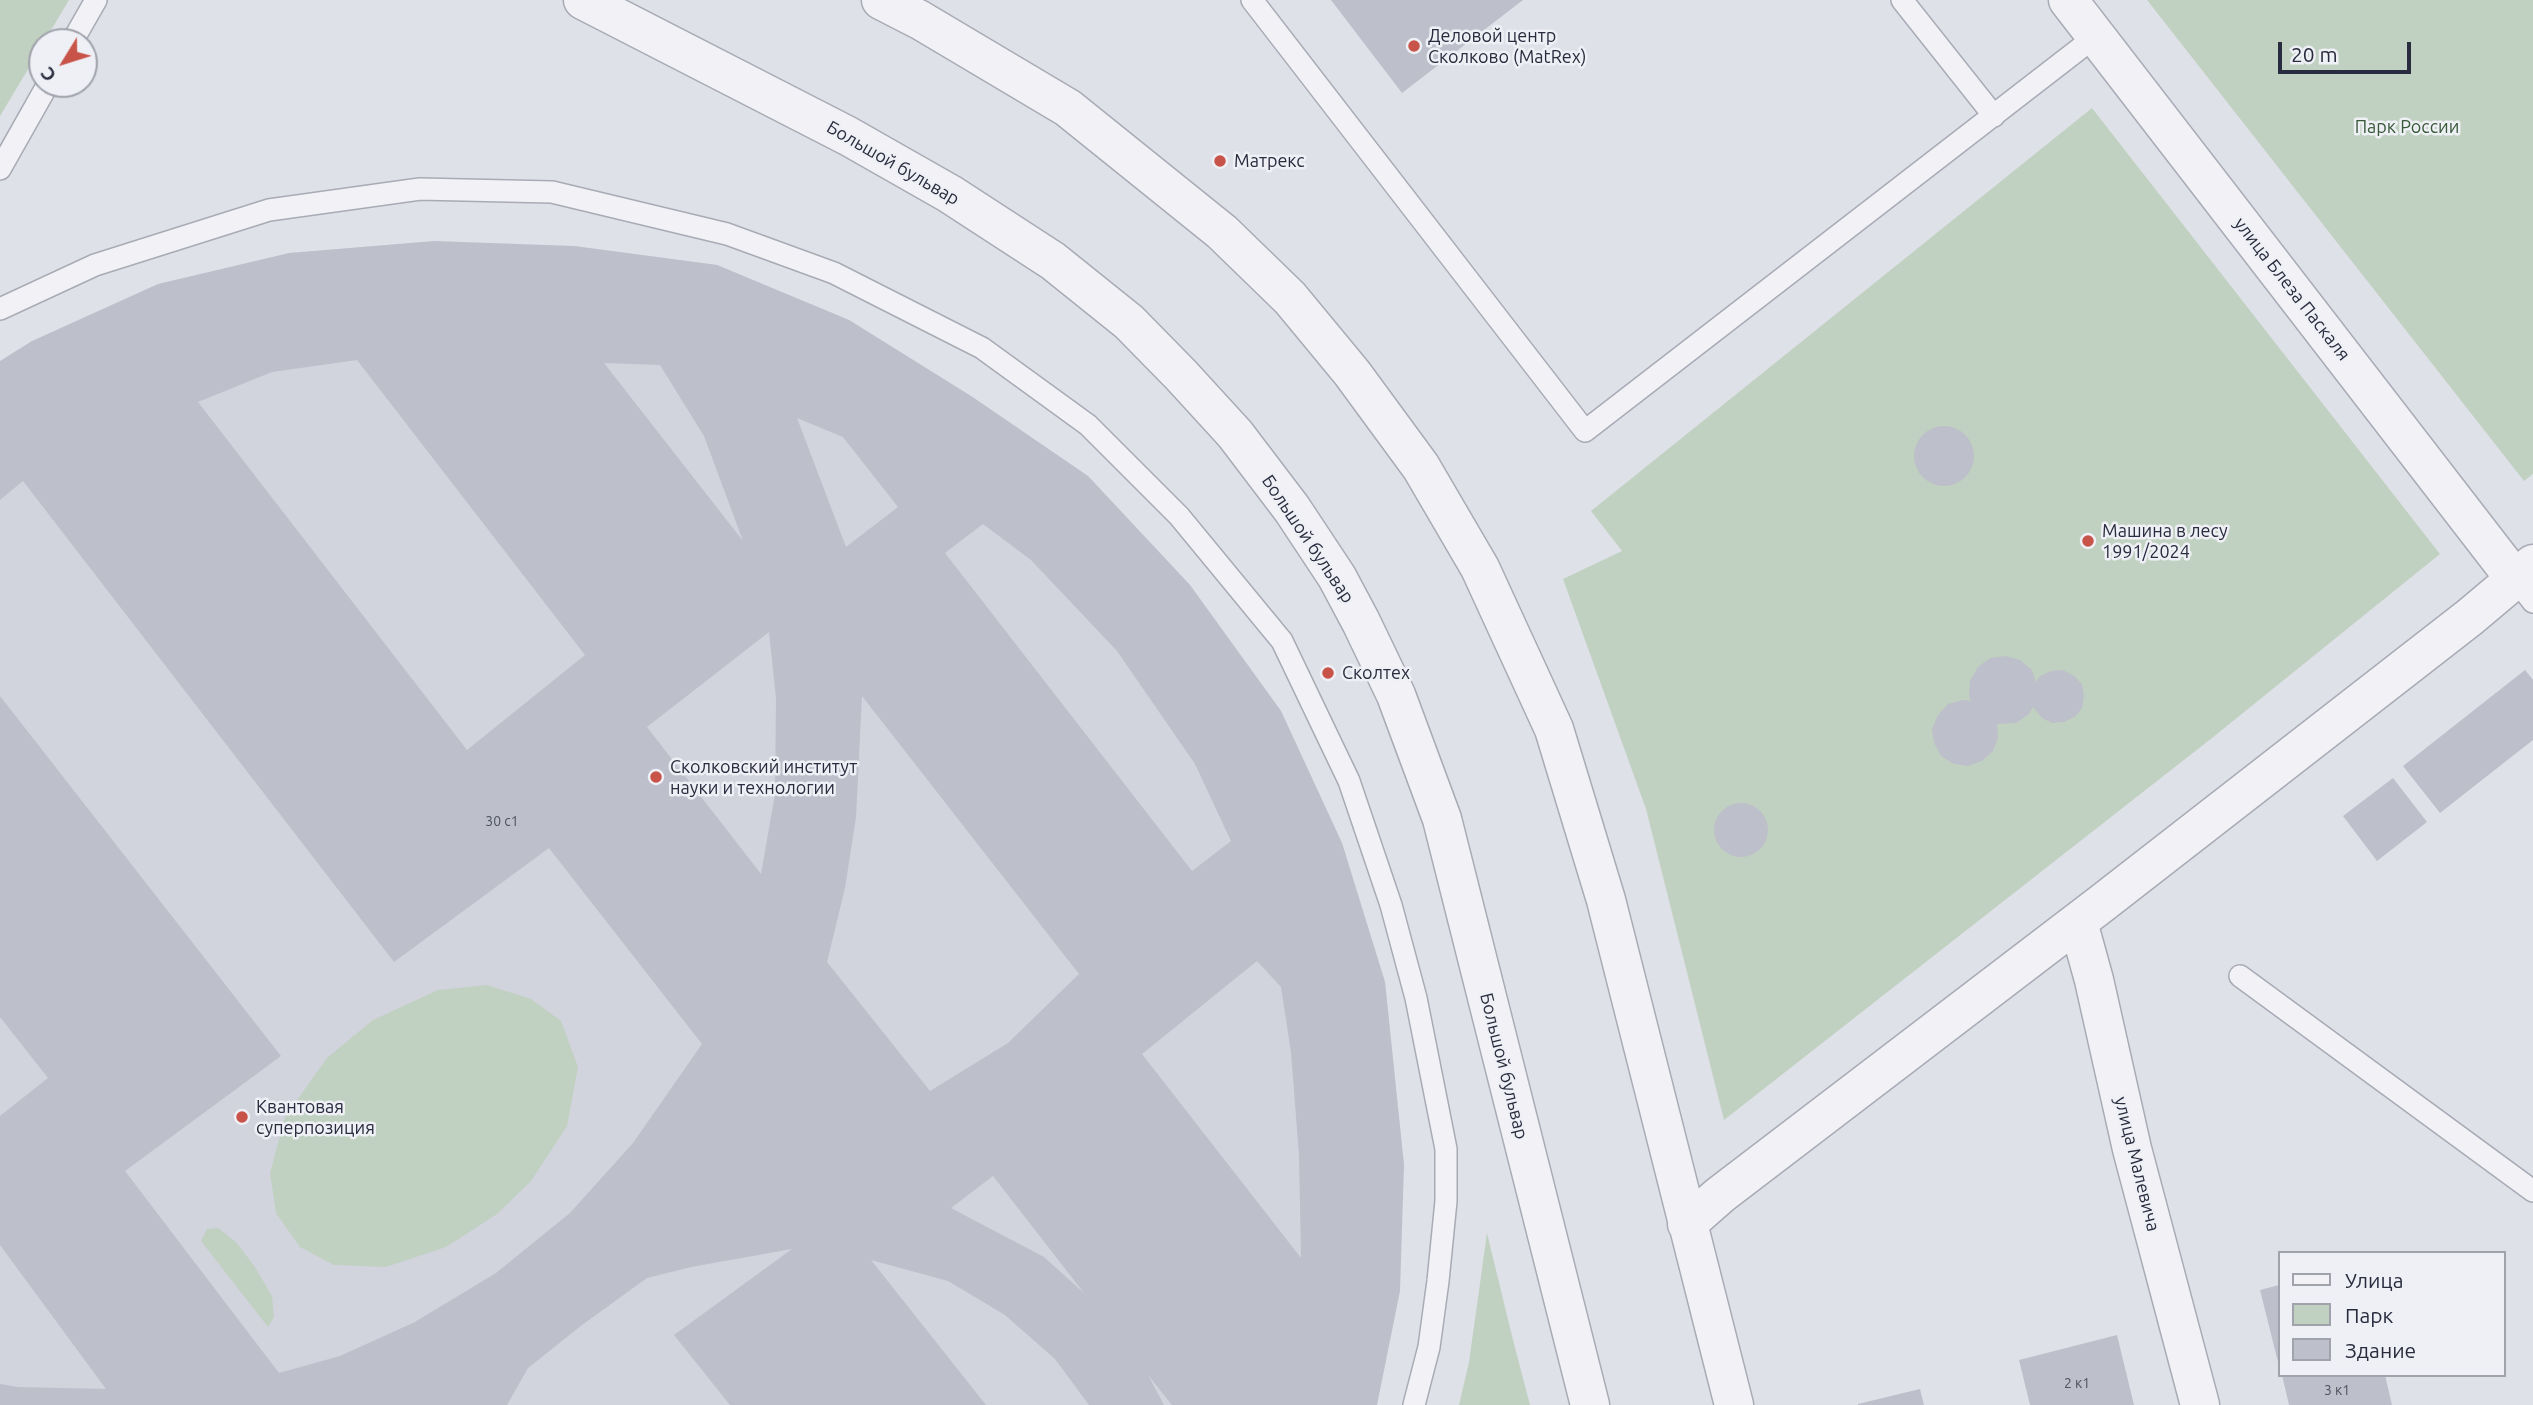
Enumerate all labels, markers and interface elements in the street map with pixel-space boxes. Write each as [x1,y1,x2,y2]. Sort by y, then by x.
place label: Деловой центр Сколково (MatRex) [1428,25,1587,68]
north arrow [28,28,98,98]
scale bar [2281,28,2414,72]
marker: Деловой центр Сколково (MatRex) [1406,38,1422,54]
text: 20 m [2291,42,2338,66]
text: С [36,63,60,86]
street label: Большой бульвар [823,116,963,210]
park label: Парк России [2355,116,2459,138]
place label: Матрекс [1234,150,1305,172]
marker: Матрекс [1212,153,1228,169]
street label: улица Блеза Паскаля [2229,213,2355,365]
street label: Большой бульвар [1257,471,1359,607]
place label: Машина в лесу 1991/2024 [2102,520,2228,562]
marker: Машина в лесу 1991/2024 [2080,533,2096,549]
place label: Сколтех [1342,662,1410,684]
marker: Сколтех [1320,665,1336,681]
place label: Сколковский институт науки и технологии [670,756,857,798]
marker: Сколковский институт науки и технологии [648,769,664,785]
house number: 30 с1 [485,813,519,829]
street label: Большой бульвар [1475,991,1533,1141]
street label: улица Малевича [2110,1094,2164,1234]
place label: Квантовая суперпозиция [256,1096,375,1138]
marker: Квантовая суперпозиция [234,1109,250,1125]
legend [2278,1251,2505,1377]
text: Улица [2345,1268,2403,1292]
text: Парк [2345,1303,2393,1327]
text: Здание [2345,1338,2416,1362]
house number: 2 к1 [2064,1375,2090,1391]
house number: 3 к1 [2324,1382,2350,1398]

